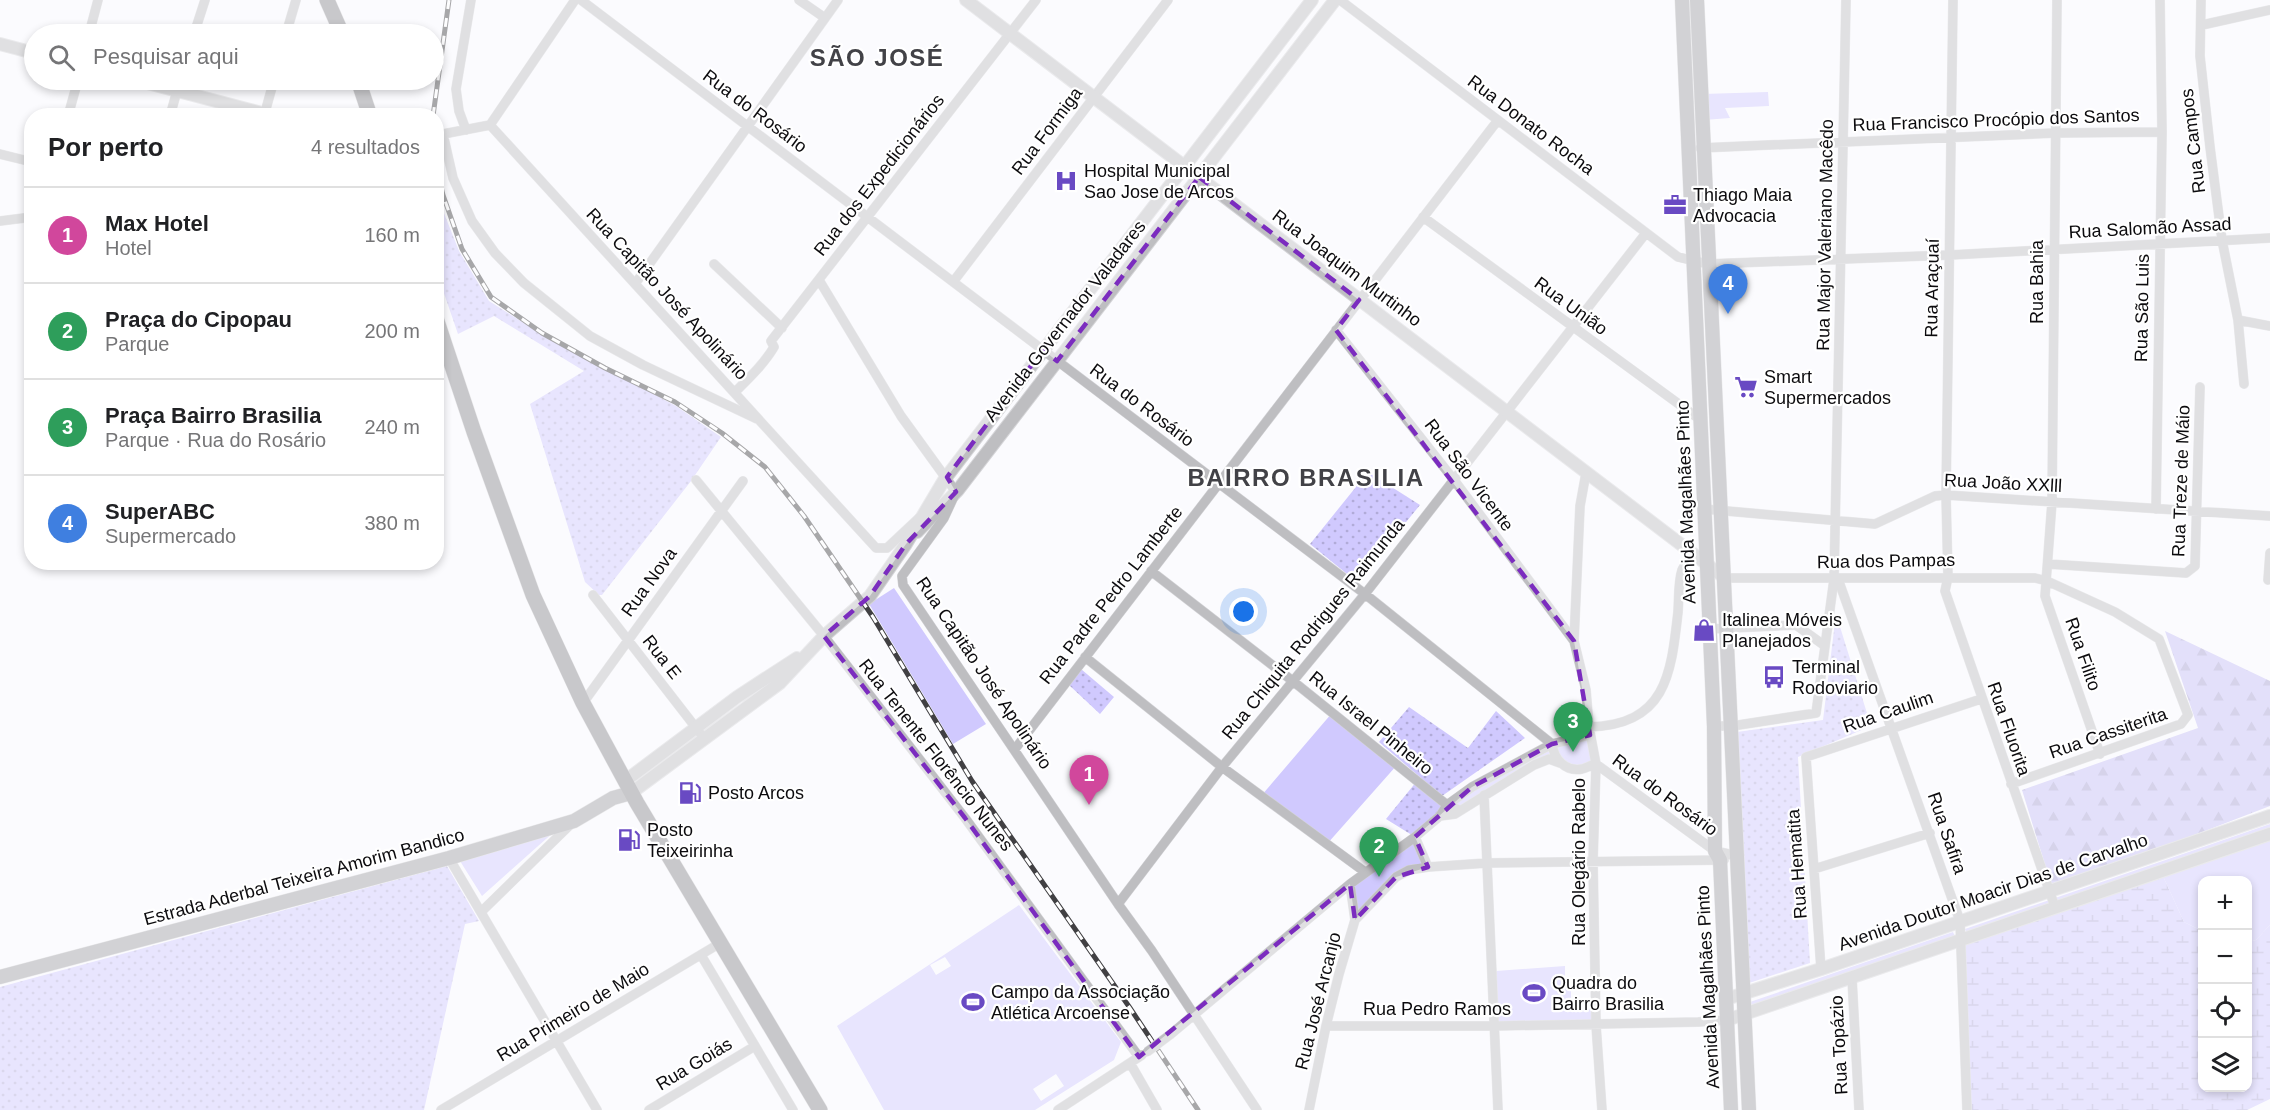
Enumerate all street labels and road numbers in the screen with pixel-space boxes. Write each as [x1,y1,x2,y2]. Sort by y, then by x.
street label: Rua do Rosário [699,65,811,157]
street label: Rua Donato Rocha [1464,71,1599,180]
street label: Rua Formiga [1008,83,1087,179]
street label: Rua Campos [2177,88,2209,194]
street label: Rua dos Expedicionários [810,90,948,260]
street label: Rua Francisco Procópio dos Santos [1852,105,2140,135]
street label: Rua Major Valeriano Macêdo [1813,119,1837,351]
street label: Rua Capitão José Apolinário [582,204,752,384]
street label: Rua Joaquim Murtinho [1269,206,1425,330]
street label: Rua Salomão Assad [2068,214,2232,242]
street label: Avenida Governador Valadares [980,217,1150,425]
street label: Rua Araçuaí [1921,238,1943,338]
street label: Rua Bahia [2027,239,2047,324]
street label: Rua São Luis [2131,254,2153,362]
street label: Rua União [1531,273,1611,339]
street label: Rua do Rosário [1086,359,1198,451]
street label: Avenida Magalhães Pinto [1672,400,1700,604]
street label: Rua Treze de Máio [2168,405,2194,557]
street label: Rua São Vicente [1420,415,1518,535]
street label: Rua João XXlll [1944,470,2062,496]
street label: Rua Padre Pedro Lamberte [1035,502,1187,688]
street label: Rua Chiquita Rodrigues Raimunda [1218,514,1409,743]
street label: Rua Nova [617,543,681,620]
street label: Rua dos Pampas [1817,550,1955,572]
street label: Rua Capitão José Apolinário [912,573,1056,773]
street label: Rua Filito [2061,615,2105,693]
street label: Rua E [639,631,685,683]
street label: Rua Tenente Florêncio Nunes [855,655,1017,855]
street label: Rua Israel Pinheiro [1305,667,1437,779]
street label: Rua Fluorita [1984,679,2035,780]
street label: Rua Caulim [1840,687,1936,737]
street label: Rua Cassiterita [2047,703,2170,762]
street label: Rua do Rosário [1609,750,1721,840]
street label: Rua Olegário Rabelo [1569,778,1589,946]
street label: Rua Safira [1924,790,1971,877]
street label: Rua Hematita [1783,807,1811,920]
street label: Estrada Aderbal Teixeira Amorim Bandico [142,825,466,929]
street label: Avenida Doutor Moacir Dias de Carvalho [1836,830,2150,954]
street label: Avenida Magalhães Pinto [1693,885,1723,1089]
street label: Rua José Arcanjo [1291,930,1345,1072]
street label: Rua Primeiro de Maio [493,959,653,1065]
street label: Rua Topázio [1826,995,1852,1095]
street label: Rua Pedro Ramos [1363,999,1511,1019]
street label: Rua Goiás [652,1034,736,1094]

